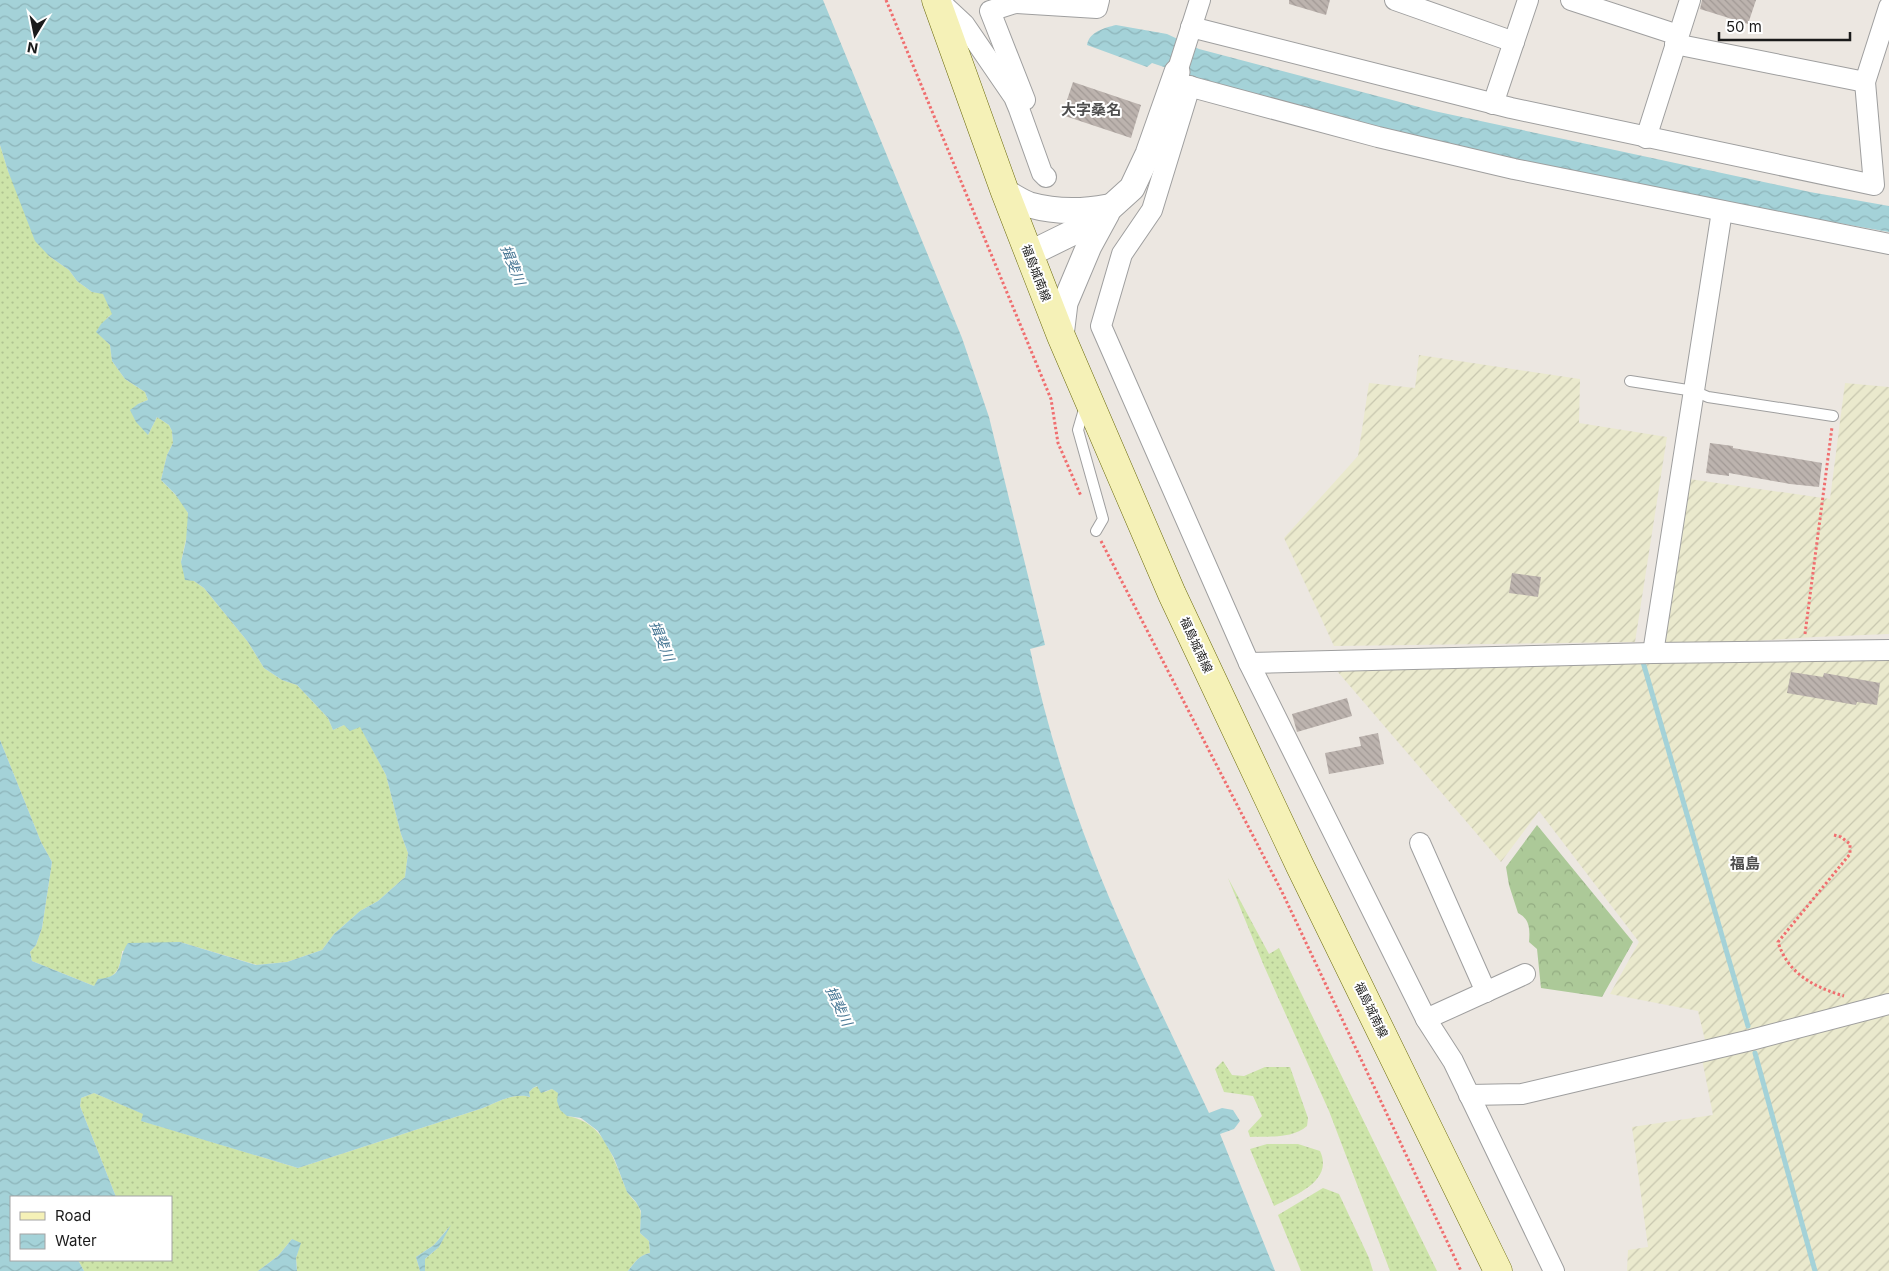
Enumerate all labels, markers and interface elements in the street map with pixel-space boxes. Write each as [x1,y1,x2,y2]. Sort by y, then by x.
north arrow [10,10,60,60]
scale bar [1719,10,1850,42]
text: 50 m [1726,17,1762,36]
text: N [26,39,39,58]
district label: 大字桑名 [1061,100,1121,119]
water label: 揖斐川 [498,242,530,289]
street label: 福島城南線 [1019,242,1054,304]
street label: 福島城南線 [1177,614,1216,675]
water label: 揖斐川 [647,618,679,665]
district label: 福島 [1729,854,1760,873]
street label: 福島城南線 [1352,980,1391,1040]
water label: 揖斐川 [823,983,857,1030]
legend [10,1196,172,1261]
text: Road [55,1206,91,1225]
text: Water [55,1231,97,1250]

